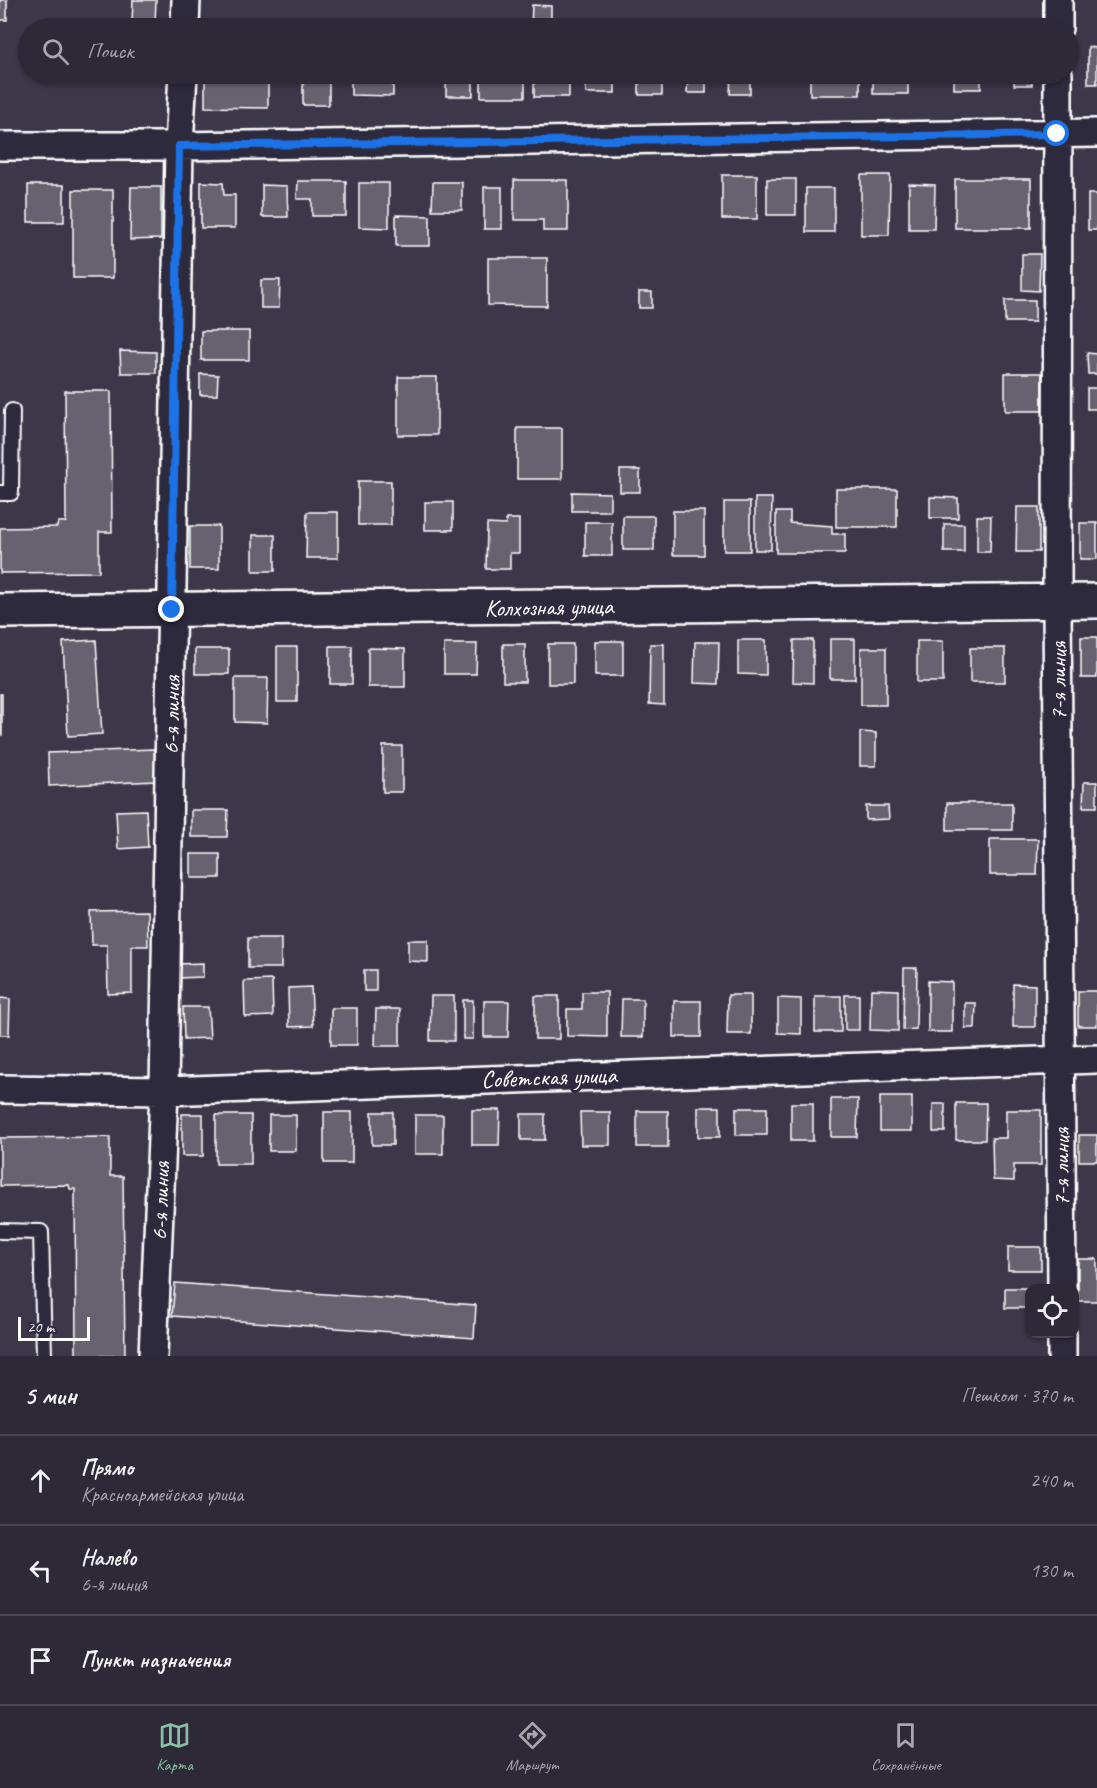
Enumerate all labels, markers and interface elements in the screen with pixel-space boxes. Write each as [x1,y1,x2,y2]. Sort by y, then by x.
search box [18,18,1079,84]
icon: search [39,35,72,68]
text: Поиск [87,37,133,65]
route start [1043,120,1069,146]
street label: Колхозная улица [484,591,615,623]
route end [158,596,184,622]
street label: 7-я линия [1043,640,1073,721]
street label: 6-я линия [155,674,187,755]
street label: Советская улица [481,1060,619,1094]
street label: 7-я линия [1046,1126,1076,1207]
street label: 6-я линия [144,1160,176,1241]
map controls [1025,1284,1079,1338]
button: locate [1025,1284,1079,1338]
scale bar [18,1314,90,1342]
text: 20 m [27,1317,54,1337]
text: 5 мин [24,1379,76,1412]
text: Пешком · 370 m [961,1383,1073,1408]
text: Прямо [81,1454,133,1482]
icon: ahead [24,1464,57,1497]
text: 240 m [1030,1468,1073,1493]
text: Красноармейская улица [81,1482,243,1507]
text: Налево [81,1544,137,1572]
icon: left [24,1554,57,1587]
text: 130 m [1030,1558,1073,1583]
text: 6-я линия [81,1572,147,1597]
icon: arrive [24,1644,57,1677]
text: Пункт назначения [81,1646,230,1674]
tab: Карта [156,1719,193,1775]
tab: Маршрут [506,1719,558,1775]
tab: Сохранённые [871,1719,941,1775]

